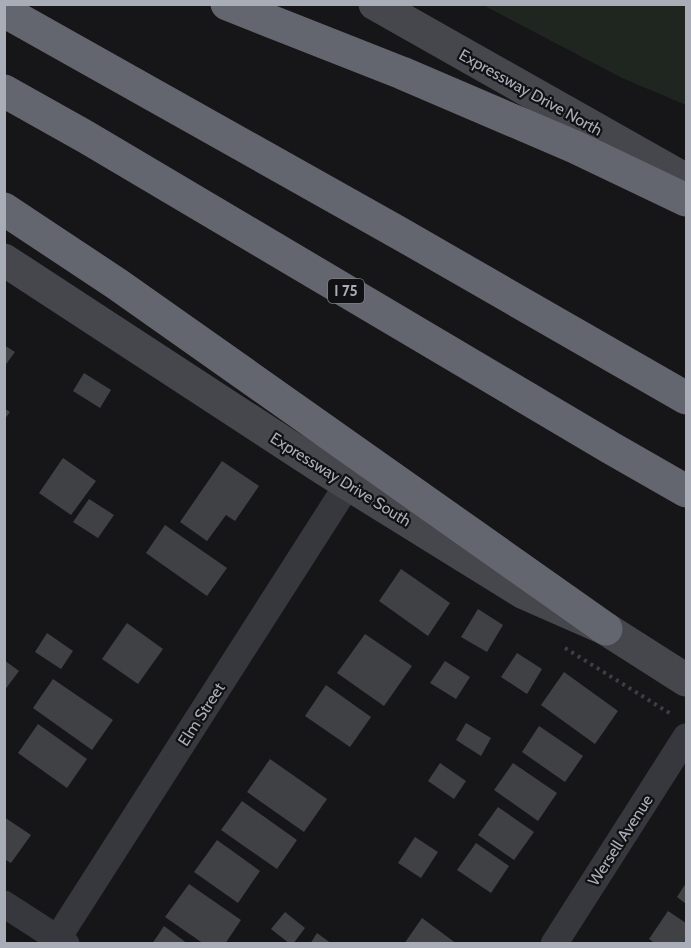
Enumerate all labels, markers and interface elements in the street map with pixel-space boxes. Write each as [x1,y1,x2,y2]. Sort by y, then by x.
street label: Expressway Drive North [456,45,606,140]
road number: I 75 [328,279,364,303]
street label: Expressway Drive South [267,428,415,530]
street label: Elm Street [174,679,229,749]
street label: Wersell Avenue [584,791,657,889]

